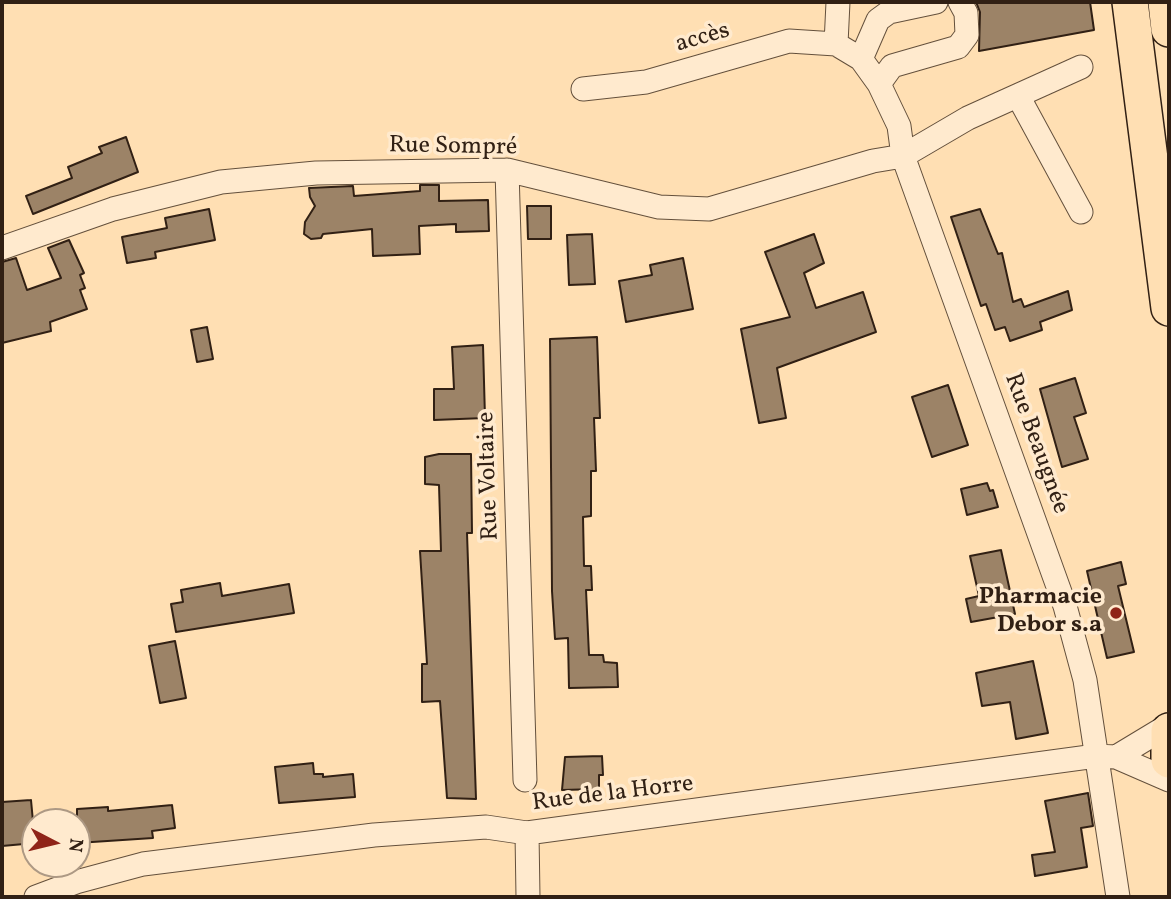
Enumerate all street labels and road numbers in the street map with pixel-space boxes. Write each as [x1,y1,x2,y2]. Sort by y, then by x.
street label: accès [673,18,733,60]
street label: Rue Sompré [388,132,518,164]
street label: Rue Beaugnée [996,370,1074,518]
street label: Rue Voltaire [473,411,507,541]
street label: Rue de la Horre [531,771,695,819]

